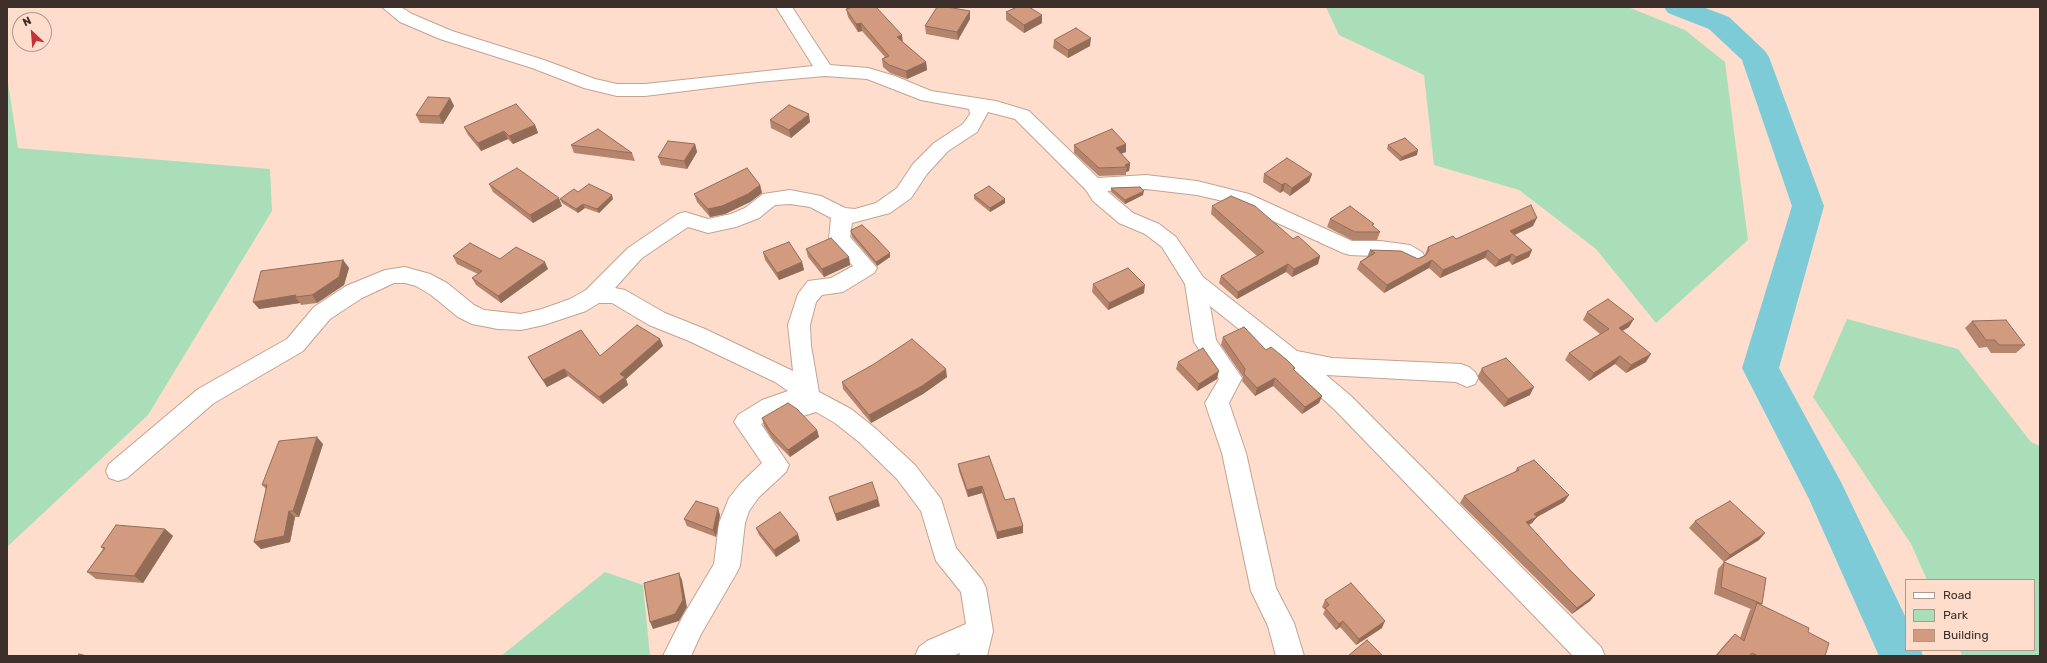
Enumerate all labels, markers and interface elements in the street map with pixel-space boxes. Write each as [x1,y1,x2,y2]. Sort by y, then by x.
north arrow [12,12,52,52]
text: N [21,14,33,29]
legend [1905,579,2035,651]
text: Road [1943,588,1971,602]
text: Park [1943,608,1968,622]
text: Building [1943,628,1989,642]

